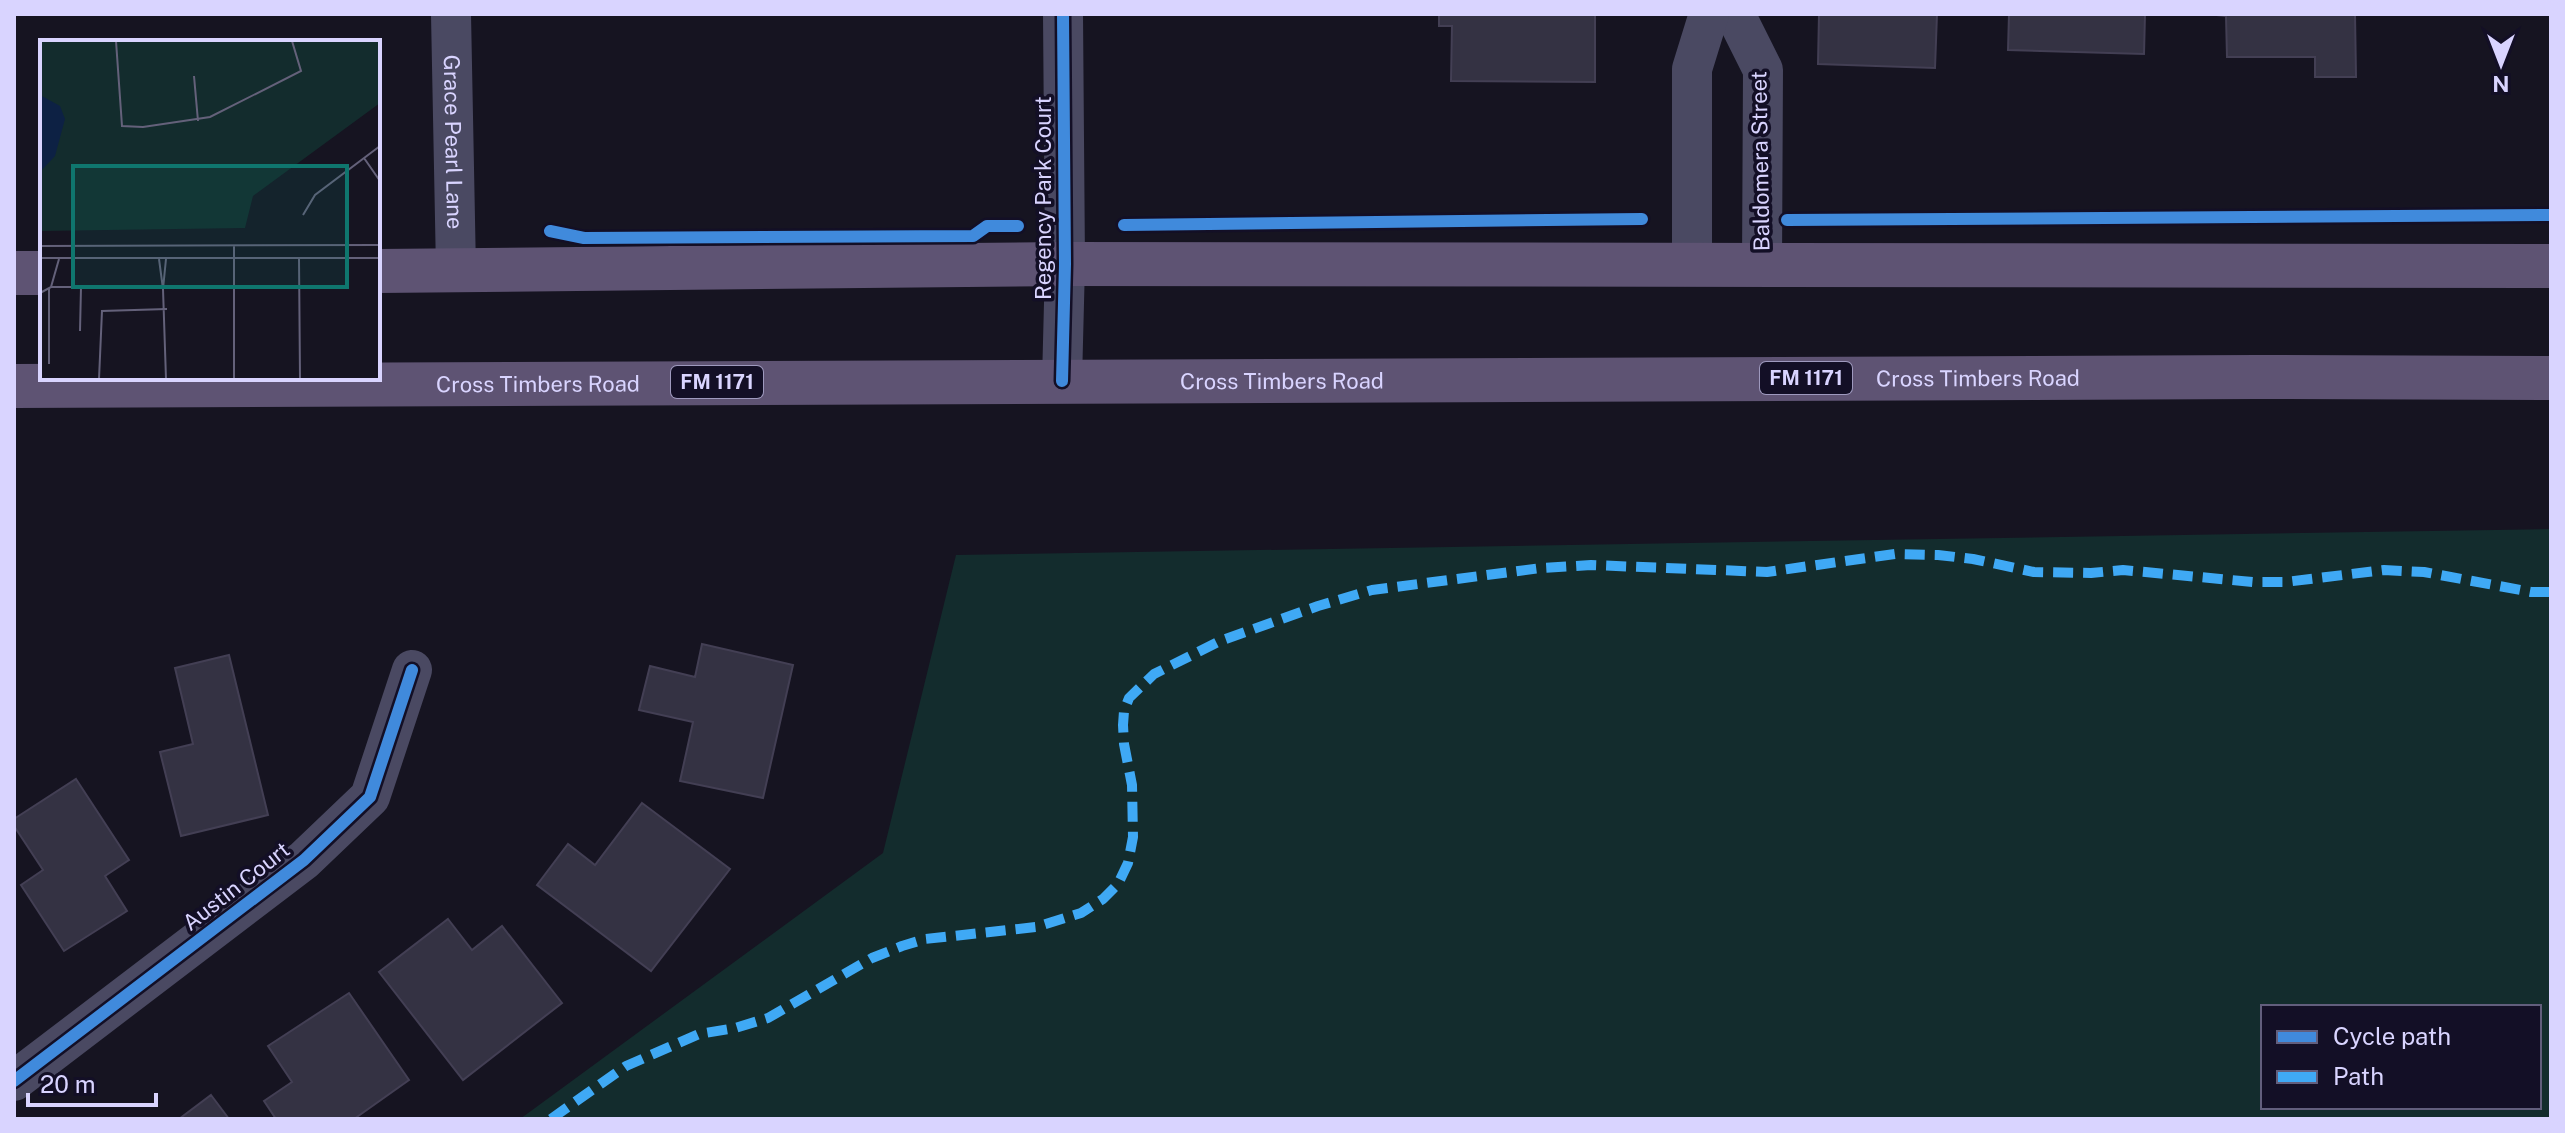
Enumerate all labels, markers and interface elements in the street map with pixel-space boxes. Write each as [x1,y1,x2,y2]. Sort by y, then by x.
north arrow [2461,24,2541,104]
inset map [40,40,380,380]
street label: Grace Pearl Lane [439,54,468,230]
street label: Baldomera Street [1745,71,1775,251]
text: N [2492,71,2510,97]
street label: Regency Park Court [1030,96,1056,300]
road number: FM 1171 [1760,362,1852,394]
street label: Cross Timbers Road [1876,365,2080,392]
road number: FM 1171 [671,366,763,398]
street label: Cross Timbers Road [1180,368,1384,394]
street label: Cross Timbers Road [436,370,640,397]
street label: Austin Court [177,836,295,936]
legend [2261,1005,2541,1109]
text: Cycle path [2333,1022,2451,1050]
scale bar [28,1057,156,1107]
text: Path [2333,1062,2384,1090]
text: 20 m [40,1070,96,1098]

